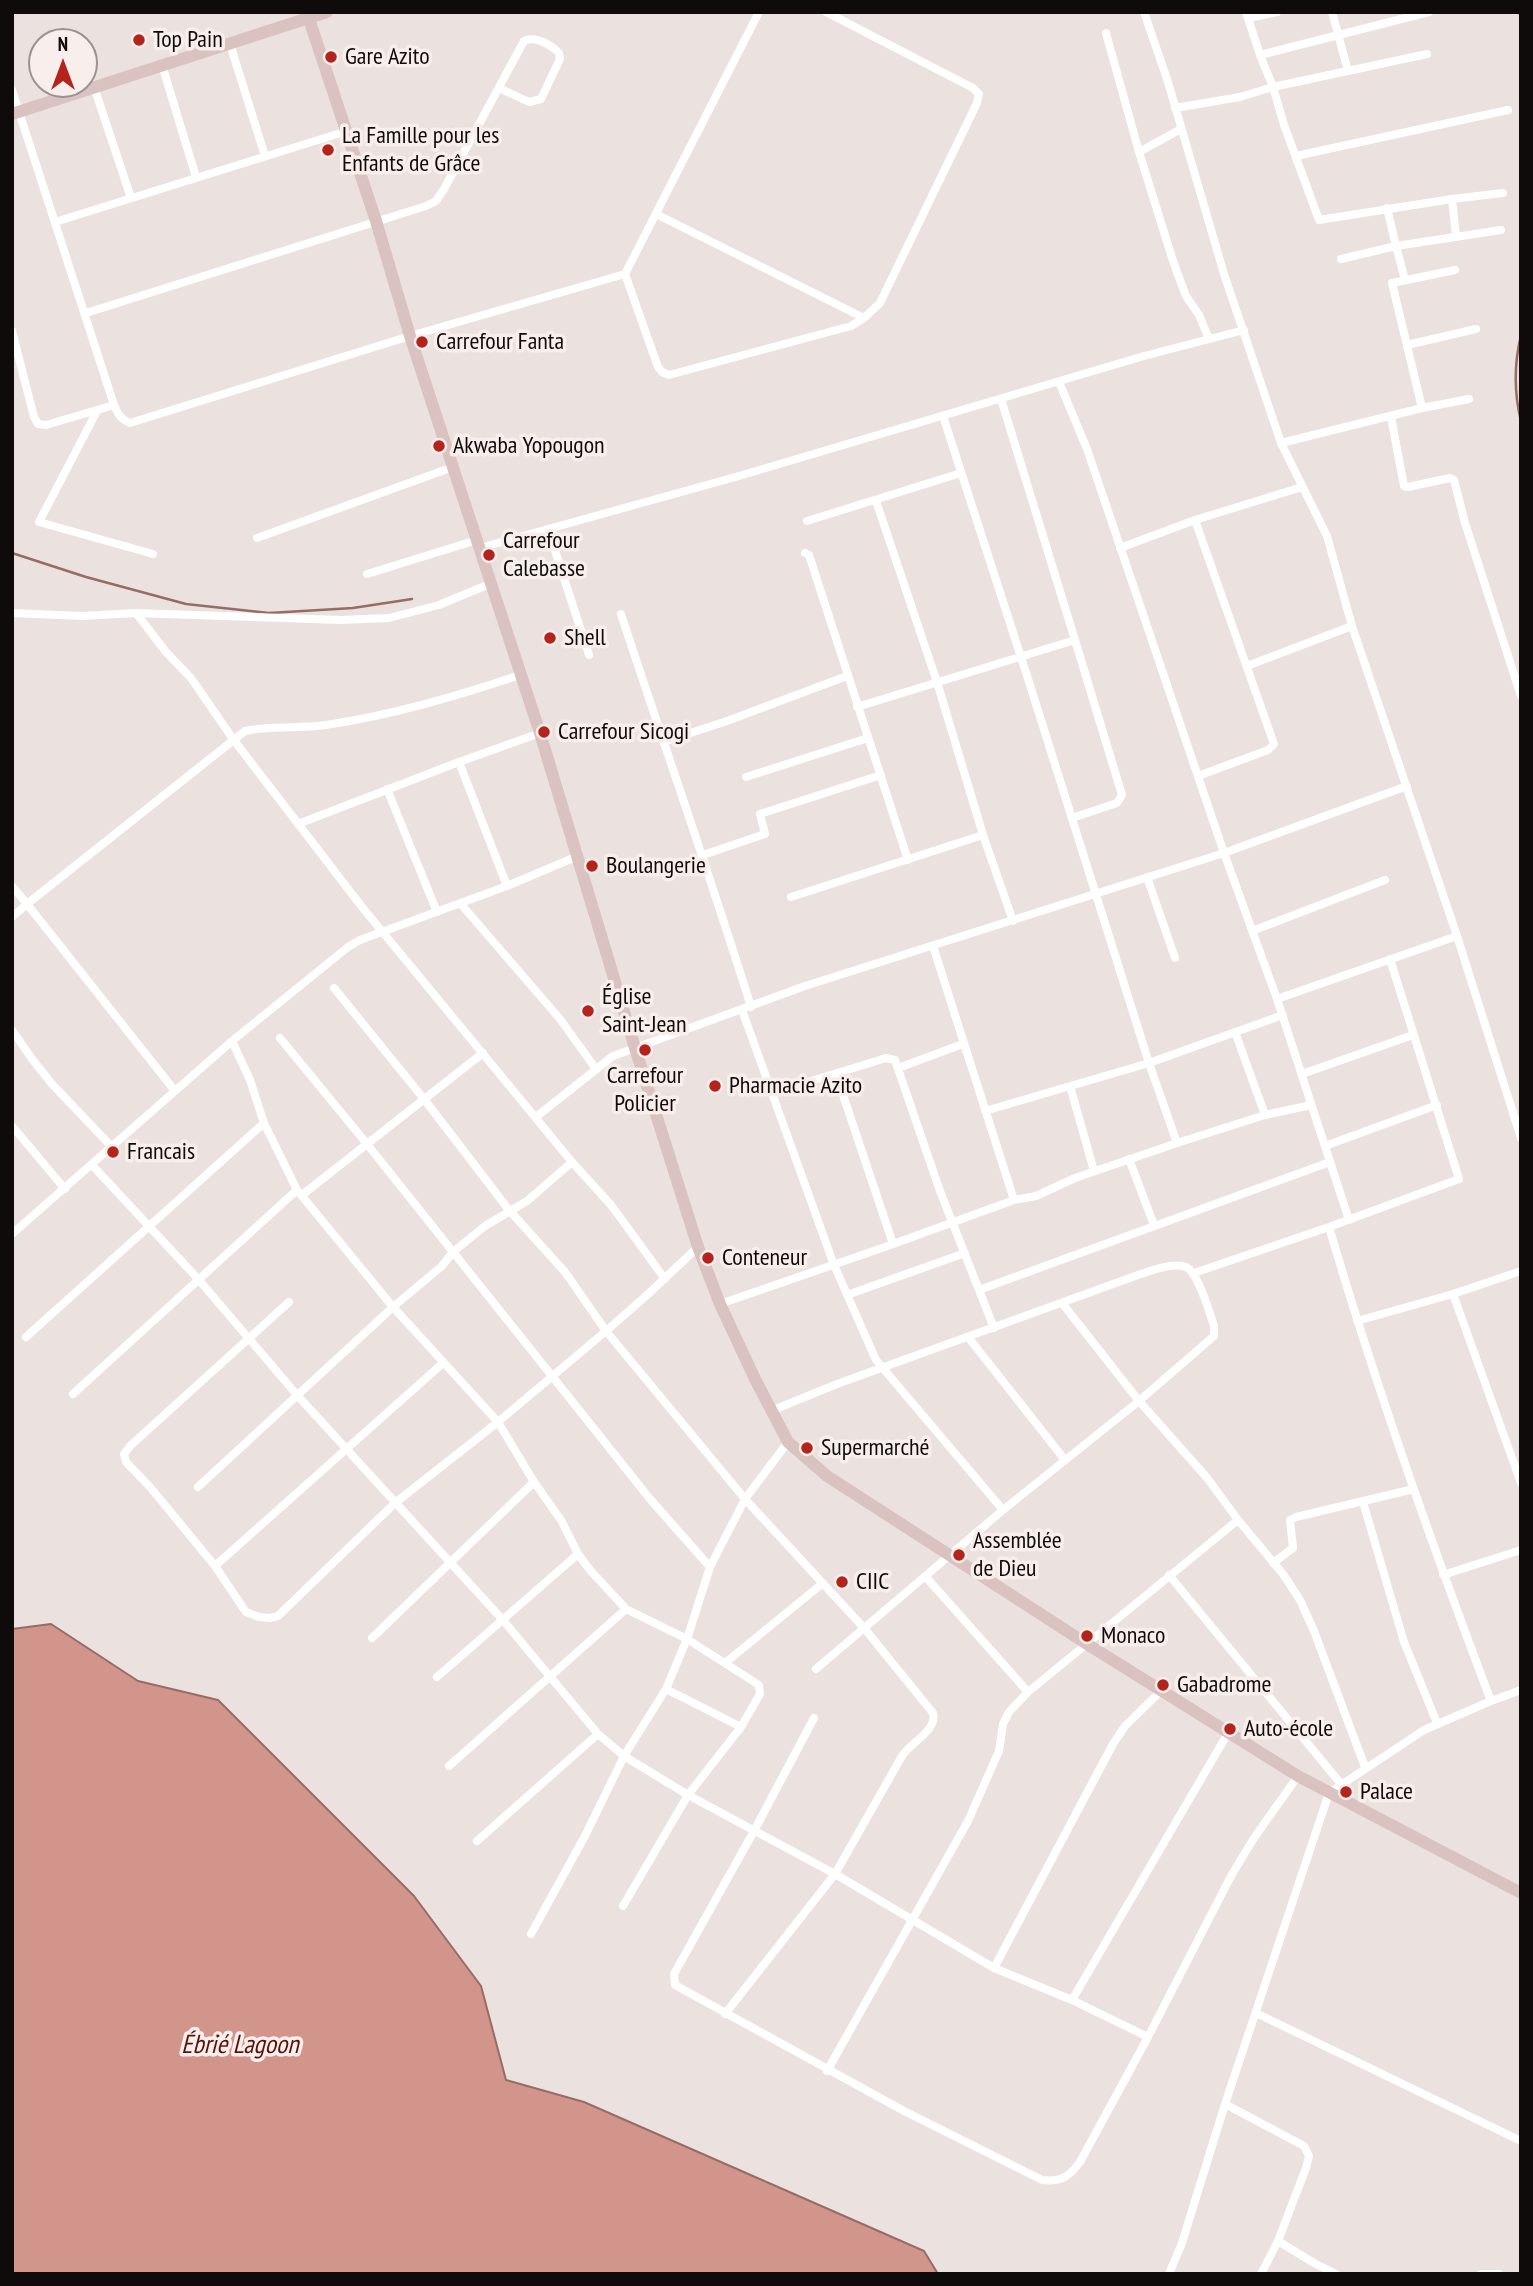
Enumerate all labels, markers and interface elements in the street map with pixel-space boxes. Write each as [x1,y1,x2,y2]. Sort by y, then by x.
place label: Top Pain [153,26,223,54]
north arrow [28,28,98,98]
text: N [58,32,68,56]
marker: Top Pain [131,32,147,48]
place label: Gare Azito [345,43,430,71]
marker: Gare Azito [323,49,339,65]
place label: La Famille pour les Enfants de Grâce [342,122,499,178]
marker: La Famille pour les Enfants de Grâce [320,142,336,158]
place label: Carrefour Fanta [436,328,564,356]
marker: Carrefour Fanta [414,334,430,350]
place label: Akwaba Yopougon [453,432,605,460]
marker: Akwaba Yopougon [431,438,447,454]
place label: Carrefour Calebasse [503,527,585,583]
marker: Carrefour Calebasse [481,547,497,563]
place label: Shell [564,624,606,652]
marker: Shell [542,630,558,646]
place label: Carrefour Sicogi [558,718,689,746]
marker: Carrefour Sicogi [536,724,552,740]
place label: Boulangerie [606,852,706,880]
marker: Boulangerie [584,858,600,874]
place label: Église Saint-Jean [602,983,686,1039]
marker: Église Saint-Jean [580,1003,596,1019]
marker: Carrefour Policier [637,1042,653,1058]
place label: Carrefour Policier [607,1062,683,1118]
place label: Pharmacie Azito [729,1072,862,1100]
marker: Pharmacie Azito [707,1078,723,1094]
place label: Francais [127,1138,195,1166]
marker: Francais [105,1144,121,1160]
place label: Conteneur [722,1244,807,1272]
marker: Conteneur [700,1250,716,1266]
place label: Supermarché [821,1434,929,1462]
marker: Supermarché [799,1440,815,1456]
place label: Assemblée de Dieu [973,1527,1062,1583]
marker: Assemblée de Dieu [951,1547,967,1563]
place label: CIIC [856,1568,889,1596]
marker: CIIC [834,1574,850,1590]
place label: Monaco [1101,1622,1165,1650]
marker: Monaco [1079,1628,1095,1644]
place label: Gabadrome [1177,1671,1271,1699]
marker: Gabadrome [1155,1677,1171,1693]
place label: Auto-école [1244,1715,1333,1743]
marker: Auto-école [1222,1721,1238,1737]
place label: Palace [1360,1778,1413,1806]
marker: Palace [1338,1784,1354,1800]
water label: Ébrié Lagoon [181,2030,299,2062]

